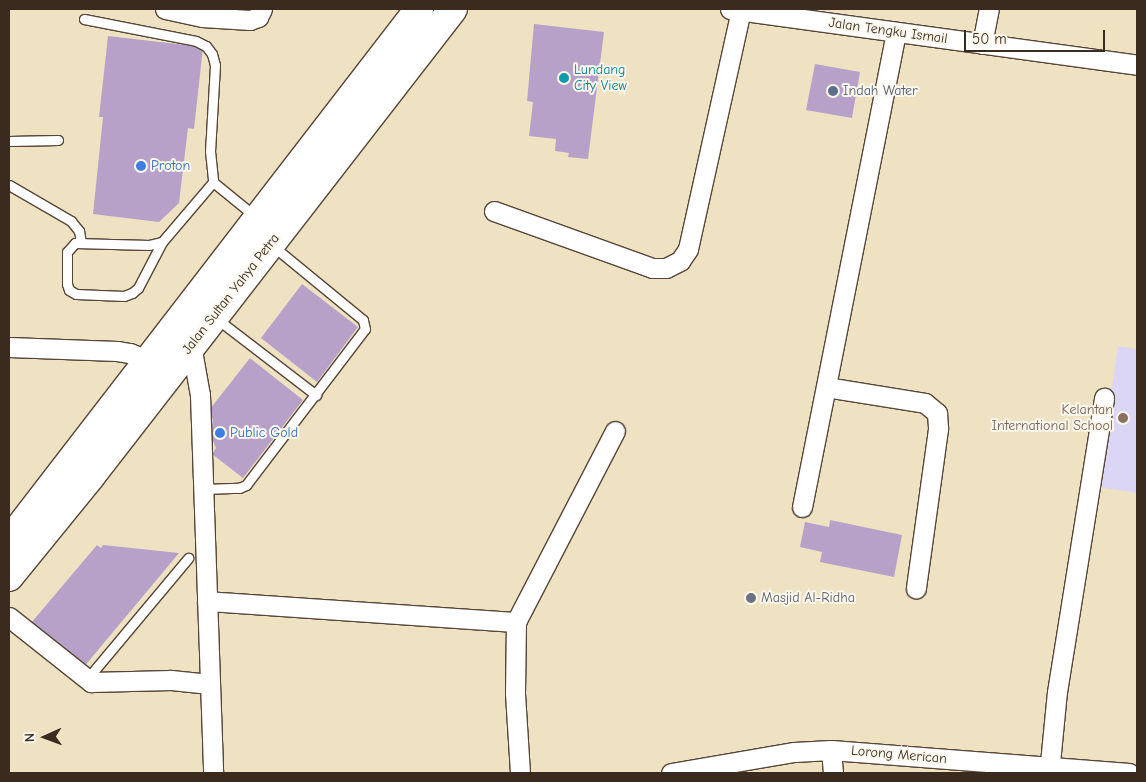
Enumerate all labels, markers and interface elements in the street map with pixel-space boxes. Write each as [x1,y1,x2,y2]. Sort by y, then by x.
street label: Jalan Tengku Ismail [828,14,948,48]
scale bar [966,20,1107,52]
text: 50 m [972,30,1007,48]
place label: Lundang City View [574,62,627,94]
marker: Lundang City View [558,72,570,84]
place label: Indah Water [843,83,918,99]
marker: Indah Water [827,85,839,97]
place label: Proton [151,158,190,174]
marker: Proton [135,160,147,172]
street label: Jalan Sultan Yahya Petra [179,230,283,358]
place label: Kelantan International School [991,402,1113,434]
marker: Kelantan International School [1117,412,1129,424]
place label: Public Gold [230,425,298,441]
marker: Public Gold [214,427,226,439]
place label: Masjid Al-Ridha [761,590,855,606]
marker: Masjid Al-Ridha [745,592,757,604]
north arrow [20,712,70,762]
text: N [21,733,38,742]
street label: Lorong Merican [850,742,948,768]

